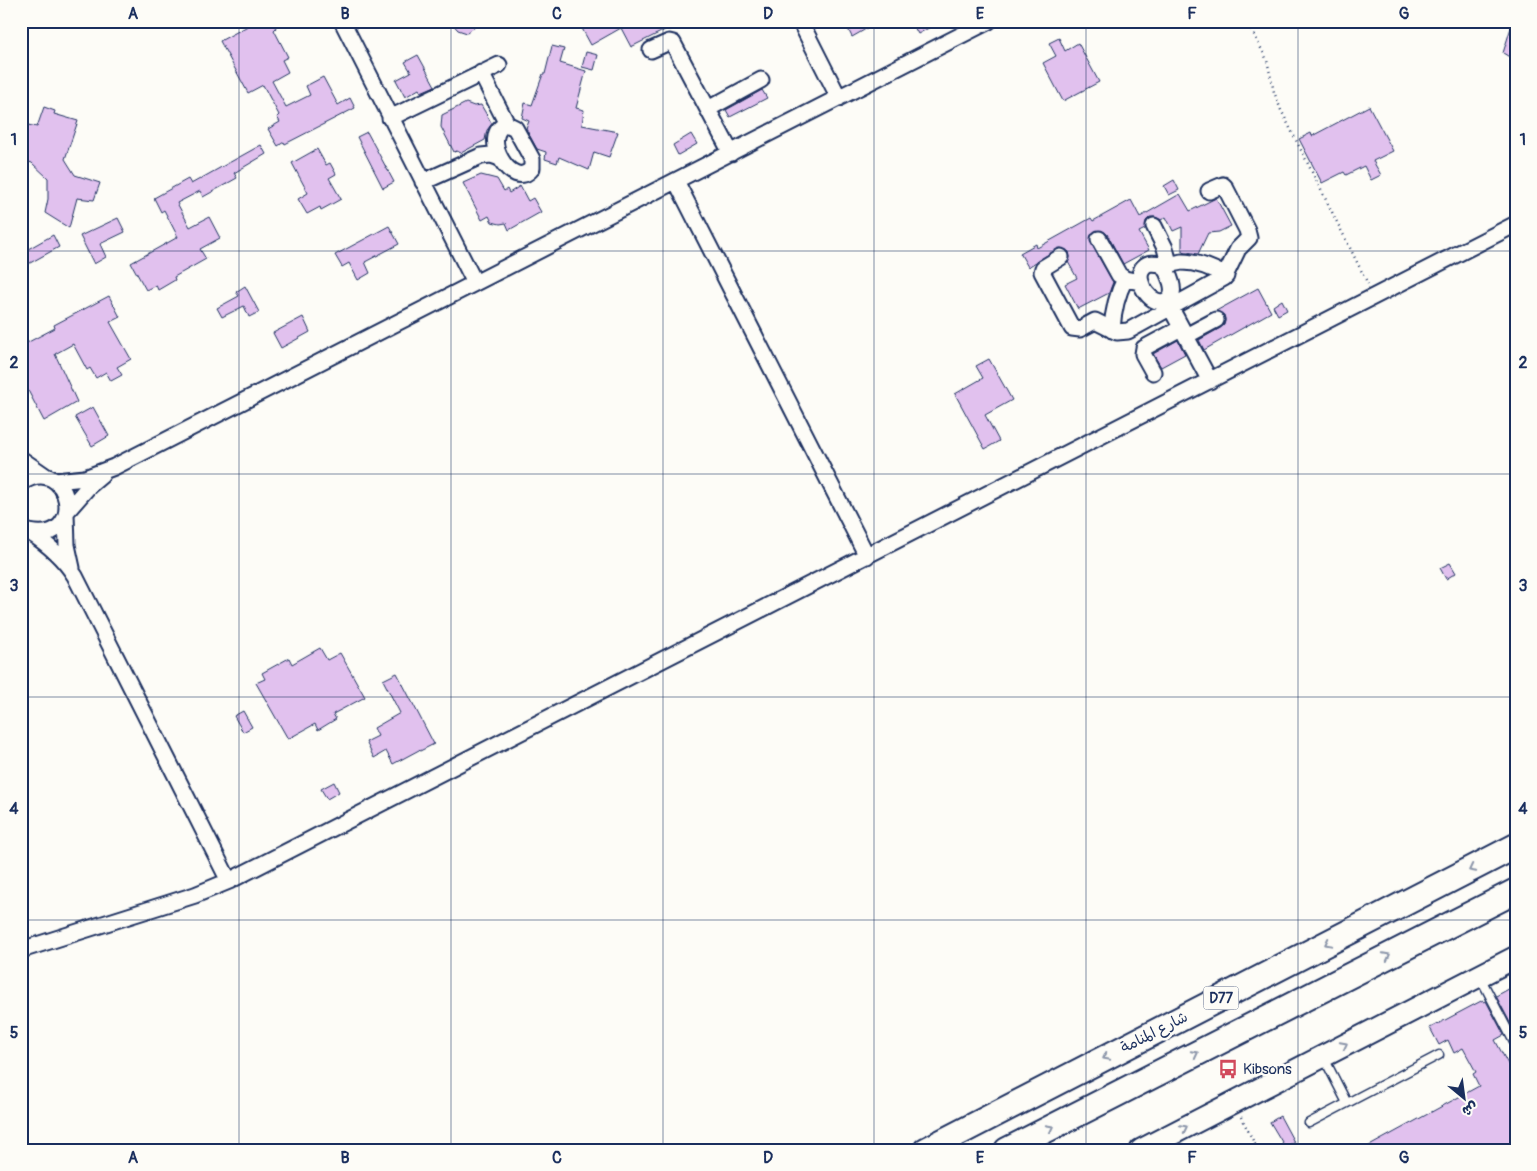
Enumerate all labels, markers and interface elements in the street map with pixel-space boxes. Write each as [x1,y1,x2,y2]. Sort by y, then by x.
text: A [128,4,139,24]
text: B [340,4,350,24]
text: C [552,4,562,24]
text: D [763,4,773,24]
text: E [976,4,985,24]
text: F [1187,4,1197,24]
text: G [1399,4,1410,24]
text: 1 [11,130,17,150]
text: 1 [1520,130,1526,150]
text: 2 [10,353,19,373]
text: 2 [1519,353,1528,373]
text: 3 [10,576,19,596]
text: 3 [1519,576,1528,596]
text: 4 [9,799,19,819]
text: 4 [1518,799,1528,819]
one-way arrow [1469,863,1478,873]
one-way arrow [1324,937,1333,947]
one-way arrow [1382,952,1391,963]
road number: D77 [1204,986,1238,1010]
street label: شارع المنامة [1117,1007,1191,1057]
text: 5 [10,1023,19,1043]
text: 5 [1519,1023,1528,1043]
one-way arrow [1339,1041,1348,1051]
one-way arrow [1190,1050,1199,1060]
one-way arrow [1102,1051,1111,1061]
bus stop icon: Kibsons [1217,1058,1239,1080]
place label: Kibsons [1243,1060,1292,1079]
north arrow [1440,1074,1490,1124]
text: ش [1459,1098,1481,1120]
one-way arrow [1045,1124,1054,1134]
one-way arrow [1179,1124,1188,1134]
text: A [128,1148,139,1168]
text: B [340,1148,350,1168]
text: C [552,1148,562,1168]
text: D [763,1148,773,1168]
text: E [976,1148,985,1168]
text: F [1187,1148,1197,1168]
text: G [1399,1148,1410,1168]

